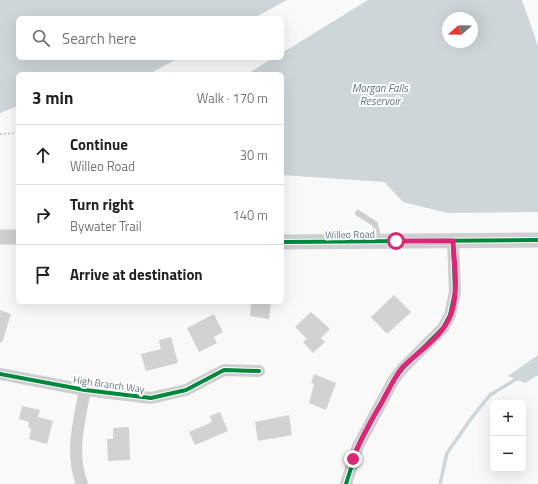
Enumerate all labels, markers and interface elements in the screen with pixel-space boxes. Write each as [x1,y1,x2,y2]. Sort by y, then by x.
north arrow [442,12,478,48]
search box [16,16,284,60]
icon: search [30,27,52,49]
text: Search here [62,27,136,50]
water label: Morgan Falls Reservoir [352,80,409,109]
text: 3 min [32,85,73,111]
text: Walk · 170 m [197,88,268,108]
text: Continue [70,133,128,156]
icon: ahead [32,144,54,166]
text: 30 m [240,145,268,165]
text: Willeo Road [70,156,135,176]
text: Turn right [70,193,134,216]
icon: right [32,204,54,226]
text: 140 m [232,205,268,225]
text: Bywater Trail [70,216,142,236]
street label: Willeo Road [325,227,375,242]
route start [387,232,405,250]
text: Arrive at destination [70,263,203,286]
icon: arrive [32,264,54,286]
street label: High Branch Way [72,372,146,397]
map controls [490,400,526,472]
button: + [490,400,526,436]
button: − [490,436,526,472]
route end [344,450,362,468]

